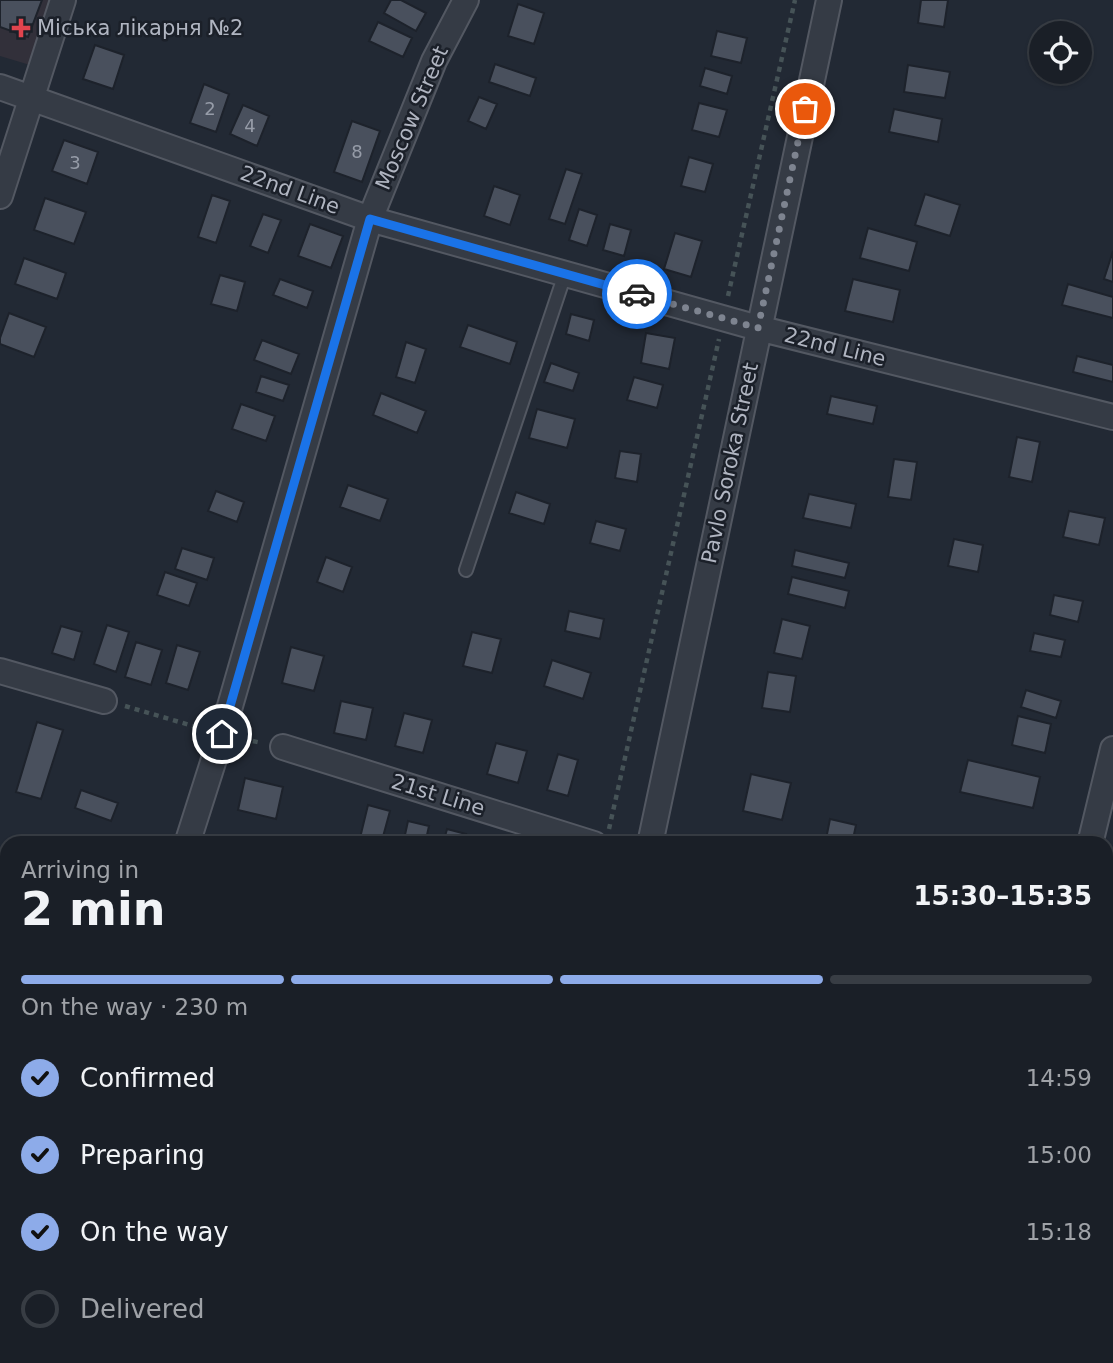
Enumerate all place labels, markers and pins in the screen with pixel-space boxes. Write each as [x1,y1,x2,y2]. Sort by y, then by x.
place label: Міська лікарня №2 [37,16,243,40]
marker: Міська лікарня №2 [11,18,31,38]
pin [775,79,835,139]
pin [192,704,252,764]

